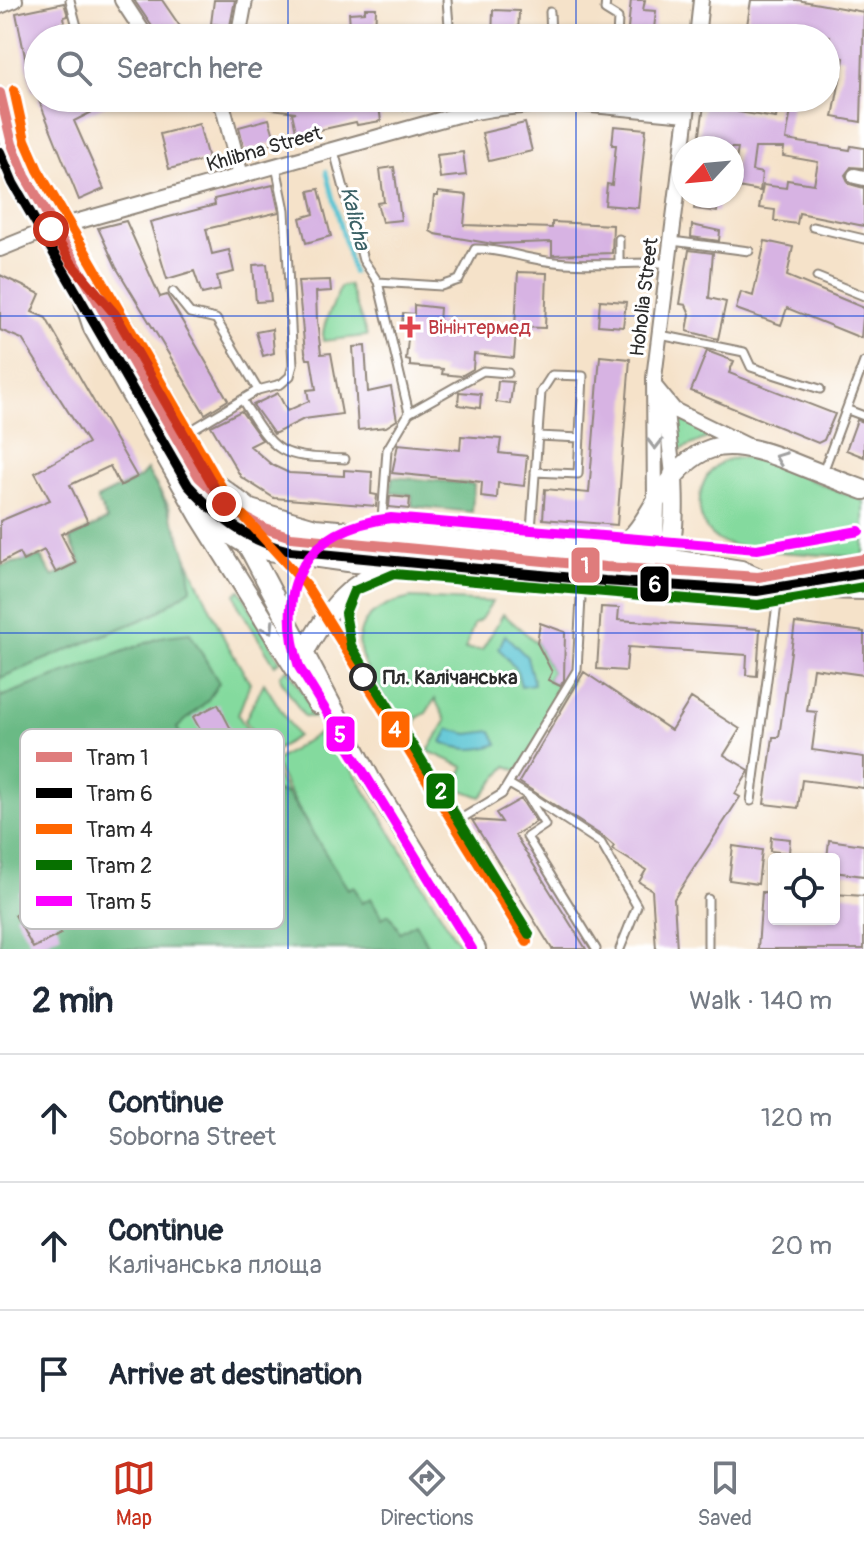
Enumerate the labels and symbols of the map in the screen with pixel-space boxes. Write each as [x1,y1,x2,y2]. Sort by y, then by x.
street label: Khlibna Street [203,120,325,177]
north arrow [672,136,744,208]
water label: Kalicha [334,183,377,254]
route start [33,211,69,247]
street label: Hoholia Street [624,235,664,358]
place label: Вінінтермед [428,315,531,340]
marker: Вінінтермед [399,316,421,338]
one-way arrow [646,438,664,451]
one-way arrow [774,451,788,468]
route end [206,486,242,522]
line badge: 1 [570,546,601,584]
text: 1 [581,552,589,580]
line badge: 6 [639,565,670,603]
text: 6 [649,571,662,599]
one-way arrow [260,619,275,634]
marker: Пл. Калічанська [350,664,376,690]
place label: Пл. Калічанська [383,665,517,690]
line badge: 4 [380,710,411,749]
line badge: 5 [325,715,356,753]
text: 4 [389,716,402,744]
text: 5 [334,721,346,749]
legend [20,729,284,929]
text: Tram 1 [86,744,149,772]
line badge: 2 [425,772,456,810]
text: 2 [435,778,447,806]
text: Tram 6 [86,780,153,808]
text: Tram 4 [86,816,153,844]
text: Tram 2 [86,852,152,880]
text: Tram 5 [86,888,152,916]

